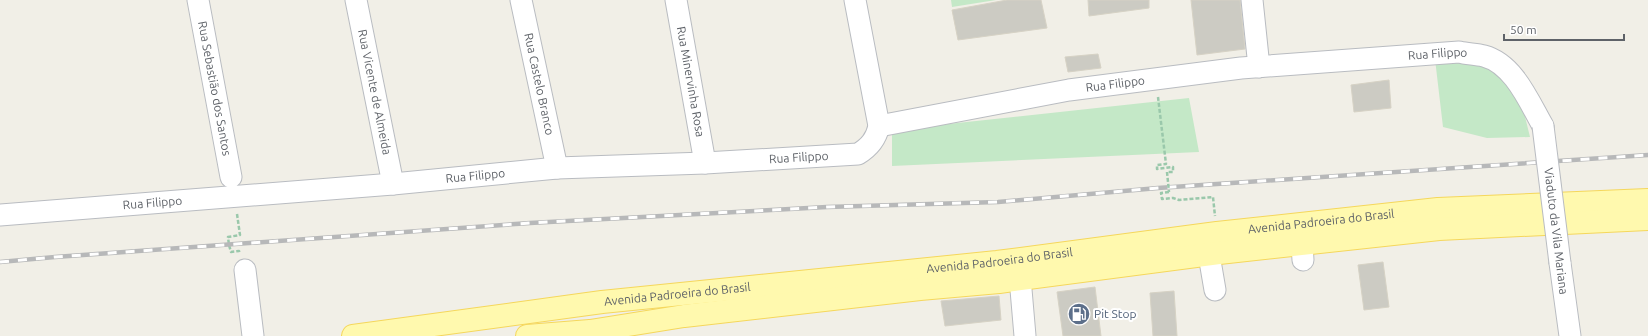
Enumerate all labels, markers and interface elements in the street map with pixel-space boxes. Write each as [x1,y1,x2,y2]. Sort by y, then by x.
scale bar [1504,16,1624,42]
street label: Rua Sebastião dos Santos [196,20,234,157]
text: 50 m [1510,23,1537,36]
street label: Rua Minervinha Rosa [675,25,707,138]
street label: Rua Vicente de Almeida [356,28,394,156]
street label: Rua Castelo Branco [522,32,557,136]
street label: Rua Filippo [1407,45,1468,62]
street label: Rua Filippo [1085,73,1146,94]
street label: Rua Filippo [769,149,829,165]
street label: Rua Filippo [445,166,506,185]
street label: Viaduto da Vila Mariana [1542,167,1571,295]
street label: Rua Filippo [122,194,183,211]
street label: Avenida Padroeira do Brasil [1247,207,1395,236]
street label: Avenida Padroeira do Brasil [926,245,1073,275]
street label: Avenida Padroeira do Brasil [603,280,751,308]
fuel station icon: Pit Stop [1066,301,1092,327]
place label: Pit Stop [1094,307,1137,320]

